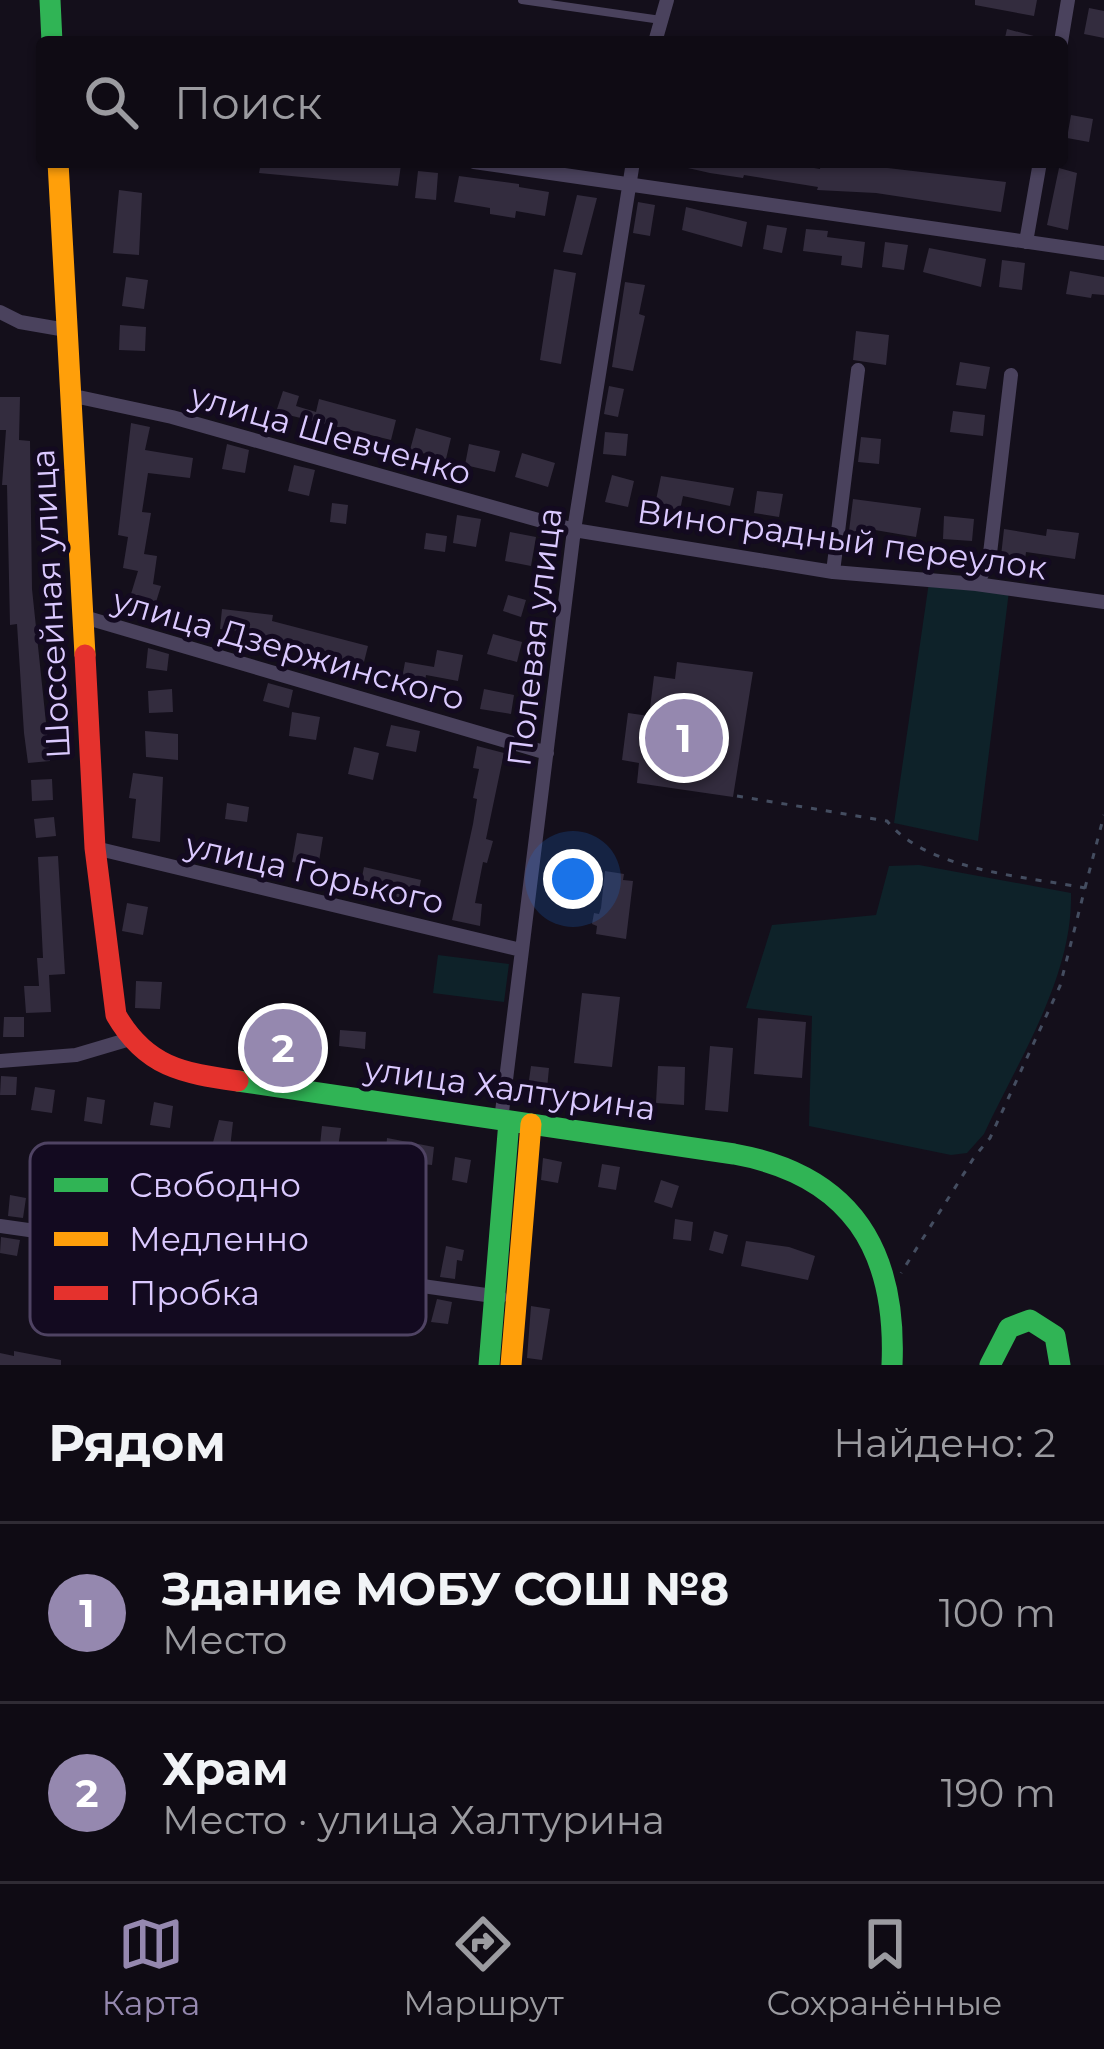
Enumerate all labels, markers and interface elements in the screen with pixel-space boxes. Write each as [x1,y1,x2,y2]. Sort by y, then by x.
search box [36,36,1068,168]
icon: search [78,69,144,135]
text: Поиск [174,75,322,130]
street label: улица Шевченко [185,374,476,493]
street label: Шоссейная улица [22,448,78,760]
street label: Виноградный переулок [635,490,1049,588]
street label: Полевая улица [498,505,570,769]
street label: улица Дзержинского [107,579,470,718]
pin: 1 [645,693,723,783]
street label: улица Горького [181,824,448,922]
your location [543,849,603,909]
pin: 2 [244,1003,322,1093]
street label: улица Халтурина [361,1048,658,1128]
legend [30,1143,426,1335]
text: Свободно [129,1165,301,1205]
text: Медленно [129,1219,309,1259]
text: Пробка [129,1273,260,1313]
text: Рядом [48,1412,226,1474]
text: Найдено: 2 [833,1419,1056,1467]
text: Здание МОБУ СОШ №8 [162,1561,729,1616]
text: 1 [79,1589,95,1637]
text: 100 m [939,1589,1056,1637]
text: Место [162,1616,288,1664]
text: Храм [162,1741,289,1796]
text: 2 [75,1769,99,1817]
text: 190 m [941,1769,1056,1817]
text: Место · улица Халтурина [162,1796,665,1844]
tab: Карта [101,1911,200,2023]
tab: Маршрут [403,1911,564,2023]
tab: Сохранённые [767,1911,1002,2023]

